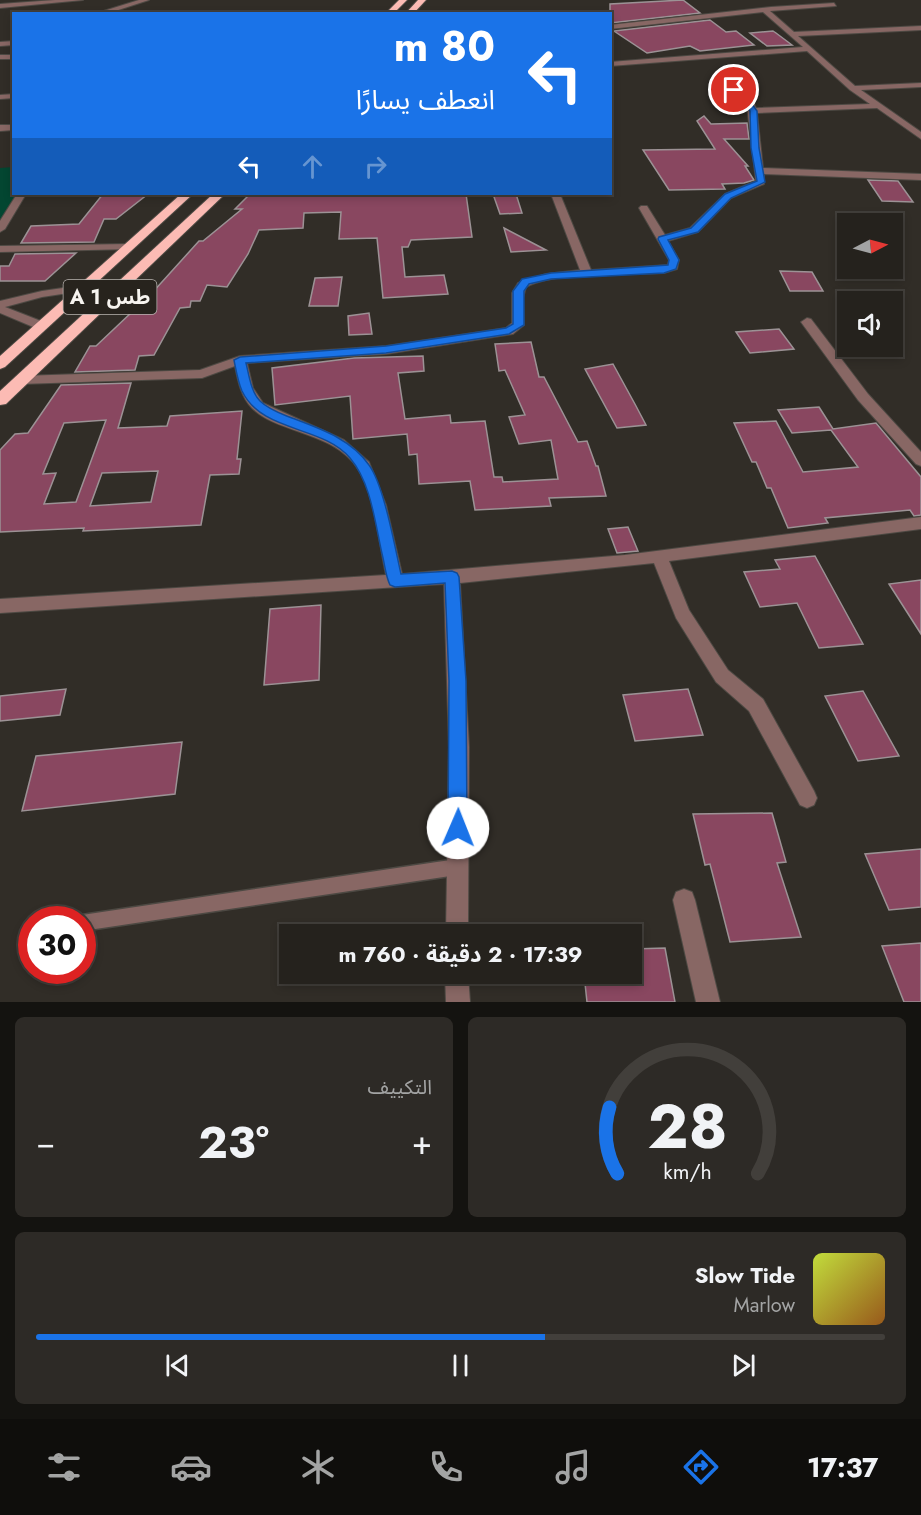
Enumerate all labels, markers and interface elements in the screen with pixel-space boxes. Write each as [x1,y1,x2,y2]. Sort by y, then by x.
text: 80 m [394,16,495,77]
icon: left [516,36,594,114]
pin [708,64,759,115]
icon: arrive [717,73,750,106]
text: انعطف يسارًا [356,80,495,119]
icon: left [233,150,266,183]
icon: ahead [296,150,329,183]
icon: right [359,150,392,183]
north arrow [837,213,903,279]
map controls [837,213,903,357]
road number: A 1 طس [63,280,156,314]
button: sound [837,291,903,357]
position arrow [426,796,490,860]
speed limit sign: 30 [18,906,96,984]
text: 17:39 · 2 دقيقة · 760 m [338,938,583,970]
text: التكييف [368,1073,432,1102]
text: 28 [647,1081,727,1171]
text: 23° [198,1110,269,1175]
text: − [36,1119,55,1166]
text: + [412,1119,432,1166]
text: km/h [663,1156,711,1187]
text: Slow Tide [695,1259,795,1291]
text: Marlow [734,1291,795,1320]
icon: previous [161,1349,194,1382]
icon: pause [444,1349,477,1382]
icon: next [727,1349,760,1382]
icon: filters [43,1446,85,1488]
icon: car [170,1446,212,1488]
icon: climate [297,1446,339,1488]
icon: phone [425,1446,467,1488]
icon: music [552,1446,594,1488]
icon: directions [680,1446,722,1488]
text: 17:37 [807,1448,878,1487]

